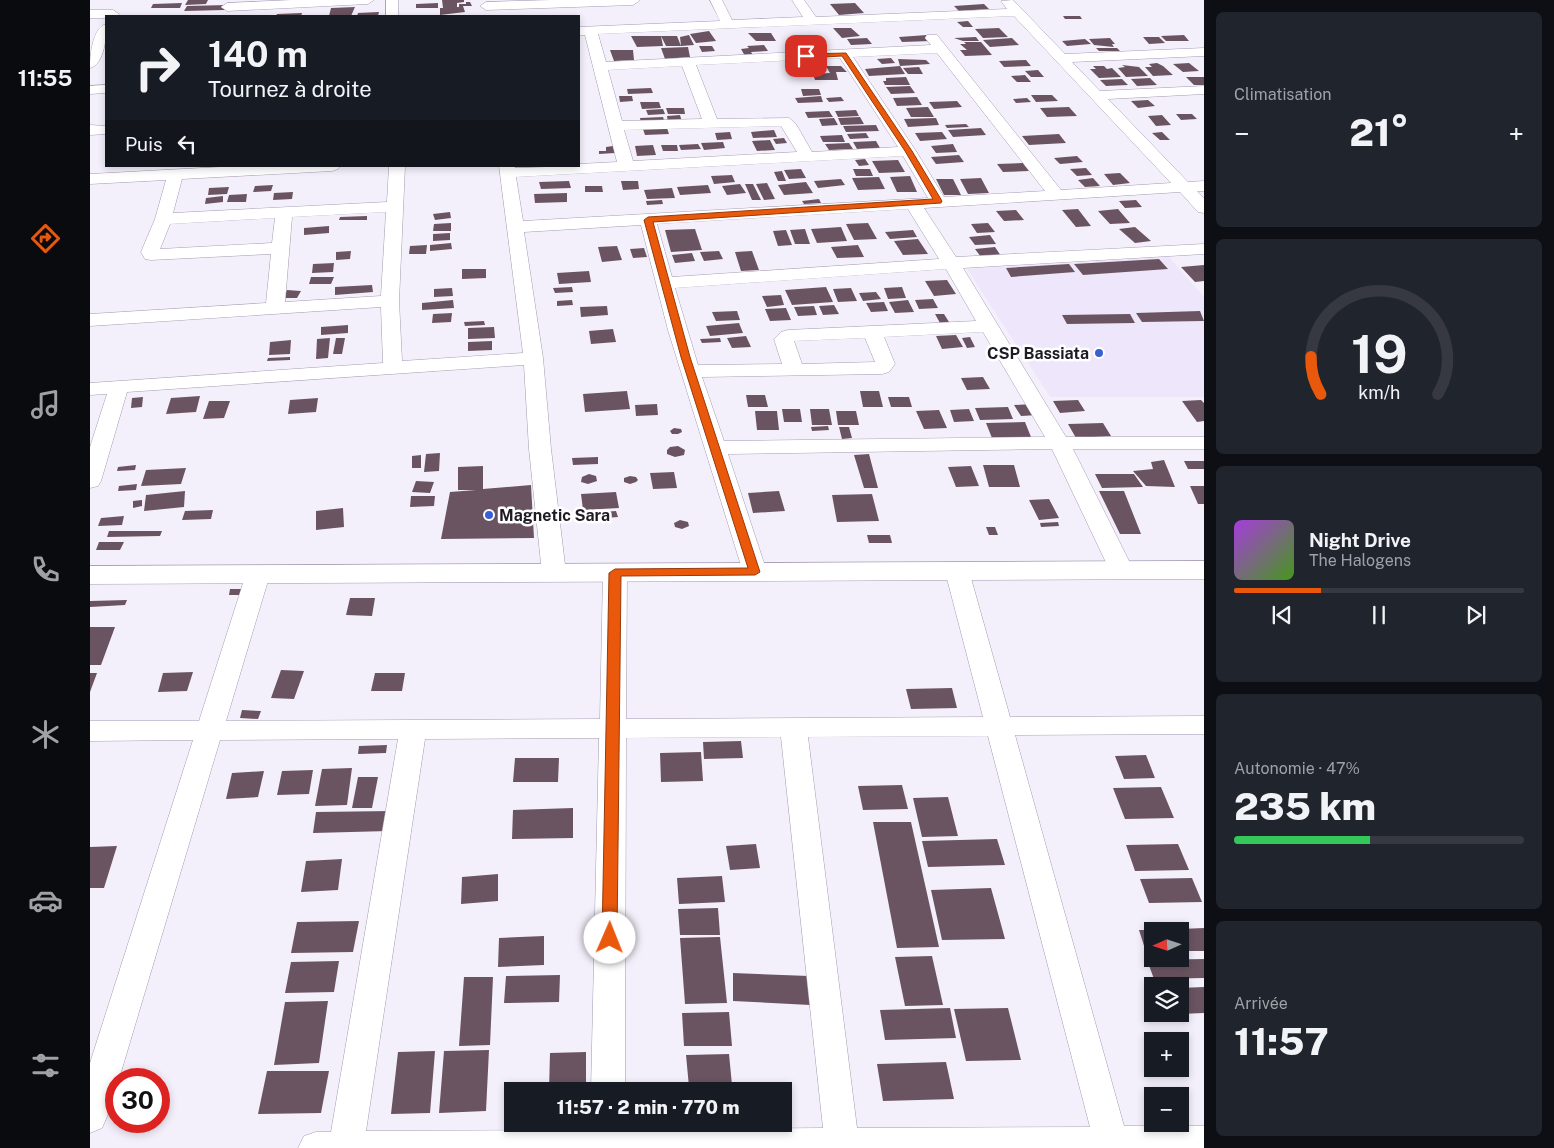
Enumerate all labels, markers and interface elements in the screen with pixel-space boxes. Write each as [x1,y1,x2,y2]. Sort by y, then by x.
text: 140 m [208,34,308,75]
icon: right [125,35,190,100]
pin [785,35,827,77]
icon: arrive [792,42,820,70]
text: 11:55 [18,65,72,91]
text: Tournez à droite [208,76,372,102]
text: Climatisation [1234,85,1331,104]
text: 21° [1349,110,1409,155]
text: − [1234,117,1250,150]
text: + [1508,117,1524,150]
icon: left [173,130,201,158]
text: Puis [125,133,163,155]
icon: directions [28,221,63,256]
text: 19 [1351,324,1407,385]
place label: CSP Bassiata [987,344,1089,363]
marker: CSP Bassiata [1093,347,1105,359]
text: km/h [1358,382,1400,403]
icon: music [28,387,63,422]
place label: Magnetic Sara [499,506,610,525]
marker: Magnetic Sara [483,509,495,521]
text: Night Drive [1309,529,1411,551]
text: The Halogens [1309,551,1411,570]
icon: phone [28,552,63,587]
icon: previous [1268,601,1296,629]
icon: pause [1365,601,1393,629]
icon: next [1462,601,1490,629]
icon: climate [28,717,63,752]
text: Autonomie · 47% [1234,759,1360,778]
text: 235 km [1234,784,1376,829]
icon: car [28,883,63,918]
position arrow [583,911,635,963]
north arrow [1144,922,1189,968]
map controls [1144,922,1189,1132]
button: layers [1144,977,1189,1022]
text: Arrivée [1234,994,1288,1013]
text: 11:57 [1234,1019,1329,1064]
button: + [1144,1032,1189,1077]
icon: filters [28,1048,63,1083]
speed limit sign: 30 [105,1068,170,1133]
button: − [1144,1087,1189,1132]
text: 11:57 · 2 min · 770 m [557,1096,739,1118]

